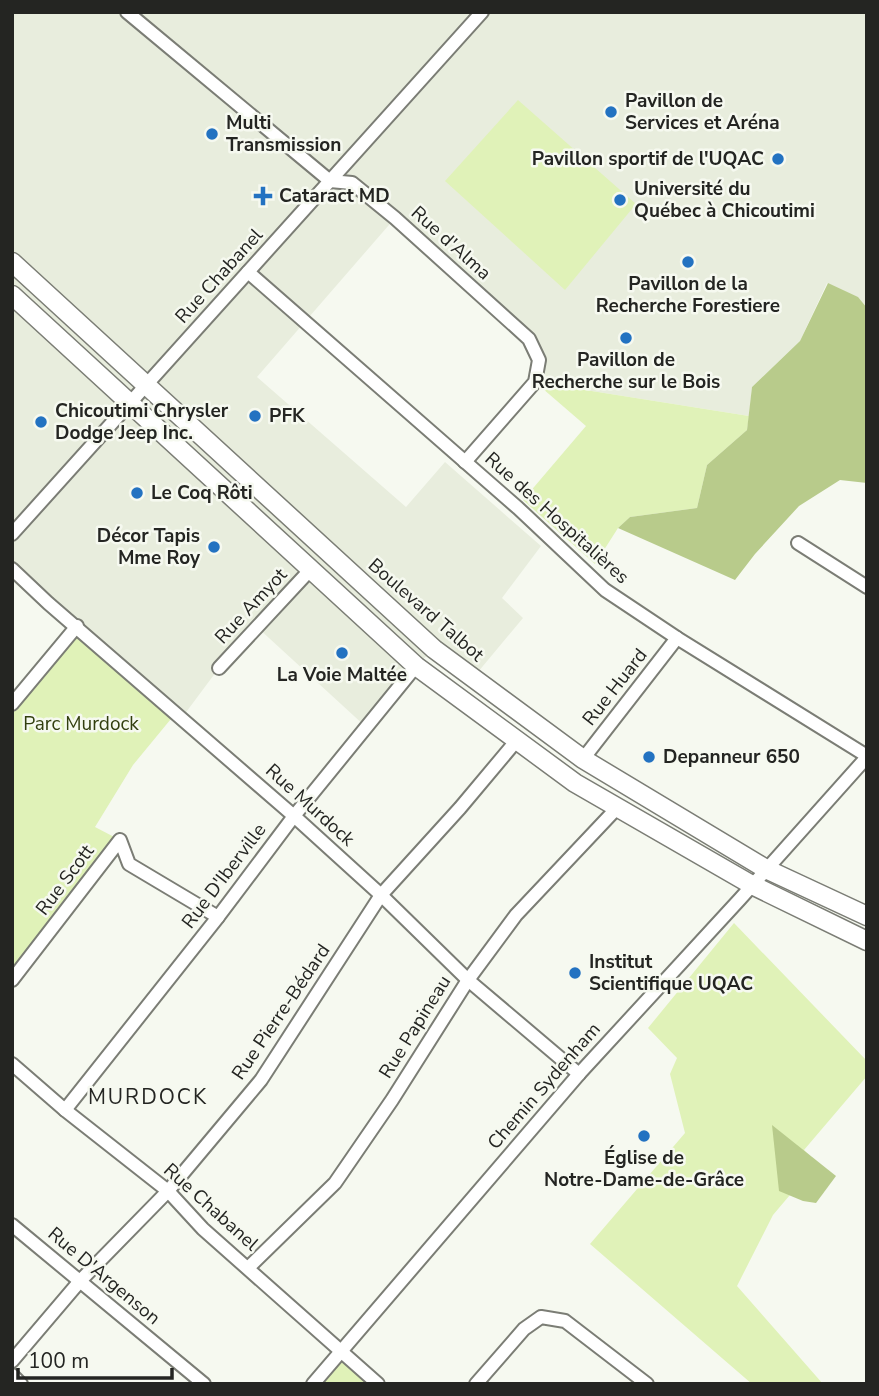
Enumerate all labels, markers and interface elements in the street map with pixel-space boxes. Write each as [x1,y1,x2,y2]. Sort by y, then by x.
place label: Pavillon de Services et Aréna [625,88,780,136]
marker: Pavillon de Services et Aréna [603,104,619,120]
place label: Multi Transmission [226,110,341,158]
marker: Multi Transmission [204,126,220,142]
place label: Pavillon sportif de l'UQAC [532,146,764,172]
marker: Pavillon sportif de l'UQAC [770,151,786,167]
place label: Université du Québec à Chicoutimi [634,176,815,224]
place label: Cataract MD [279,183,390,209]
marker: Cataract MD [253,186,273,206]
marker: Université du Québec à Chicoutimi [612,192,628,208]
street label: Rue d'Alma [405,200,497,286]
street label: Rue Chabanel [169,223,269,329]
marker: Pavillon de la Recherche Forestiere [680,254,696,270]
place label: Pavillon de la Recherche Forestiere [596,271,780,319]
marker: Pavillon de Recherche sur le Bois [618,330,634,346]
place label: Pavillon de Recherche sur le Bois [532,347,720,395]
place label: Chicoutimi Chrysler Dodge Jeep Inc. [55,398,229,446]
place label: PFK [269,403,306,429]
marker: PFK [247,408,263,424]
marker: Chicoutimi Chrysler Dodge Jeep Inc. [33,414,49,430]
street label: Rue des Hospitalières [479,446,635,590]
place label: Le Coq Rôti [151,480,253,506]
marker: Le Coq Rôti [129,485,145,501]
place label: Décor Tapis Mme Roy [97,523,201,571]
marker: Décor Tapis Mme Roy [206,539,222,555]
street label: Boulevard Talbot [362,552,490,668]
street label: Rue Amyot [209,562,293,650]
street label: Rue Huard [577,643,653,731]
marker: La Voie Maltée [334,645,350,661]
place label: La Voie Maltée [277,662,407,688]
park label: Parc Murdock [23,711,139,737]
place label: Depanneur 650 [663,744,800,770]
marker: Depanneur 650 [641,749,657,765]
street label: Rue Murdock [260,758,361,852]
street label: Rue D'Iberville [176,818,272,934]
street label: Rue Scott [30,839,100,921]
street label: Rue Pierre-Bédard [226,939,336,1085]
place label: Institut Scientifique UQAC [589,949,753,997]
marker: Institut Scientifique UQAC [567,965,583,981]
street label: Rue Papineau [373,970,457,1084]
street label: Chemin Sydenham [482,1017,606,1155]
district label: MURDOCK [88,1083,208,1111]
marker: Église de Notre-Dame-de-Grâce [636,1128,652,1144]
place label: Église de Notre-Dame-de-Grâce [544,1145,744,1193]
street label: Rue Chabanel [158,1157,264,1257]
street label: Rue D'Argenson [42,1221,166,1331]
scale bar [18,1336,172,1380]
text: 100 m [28,1347,89,1375]

